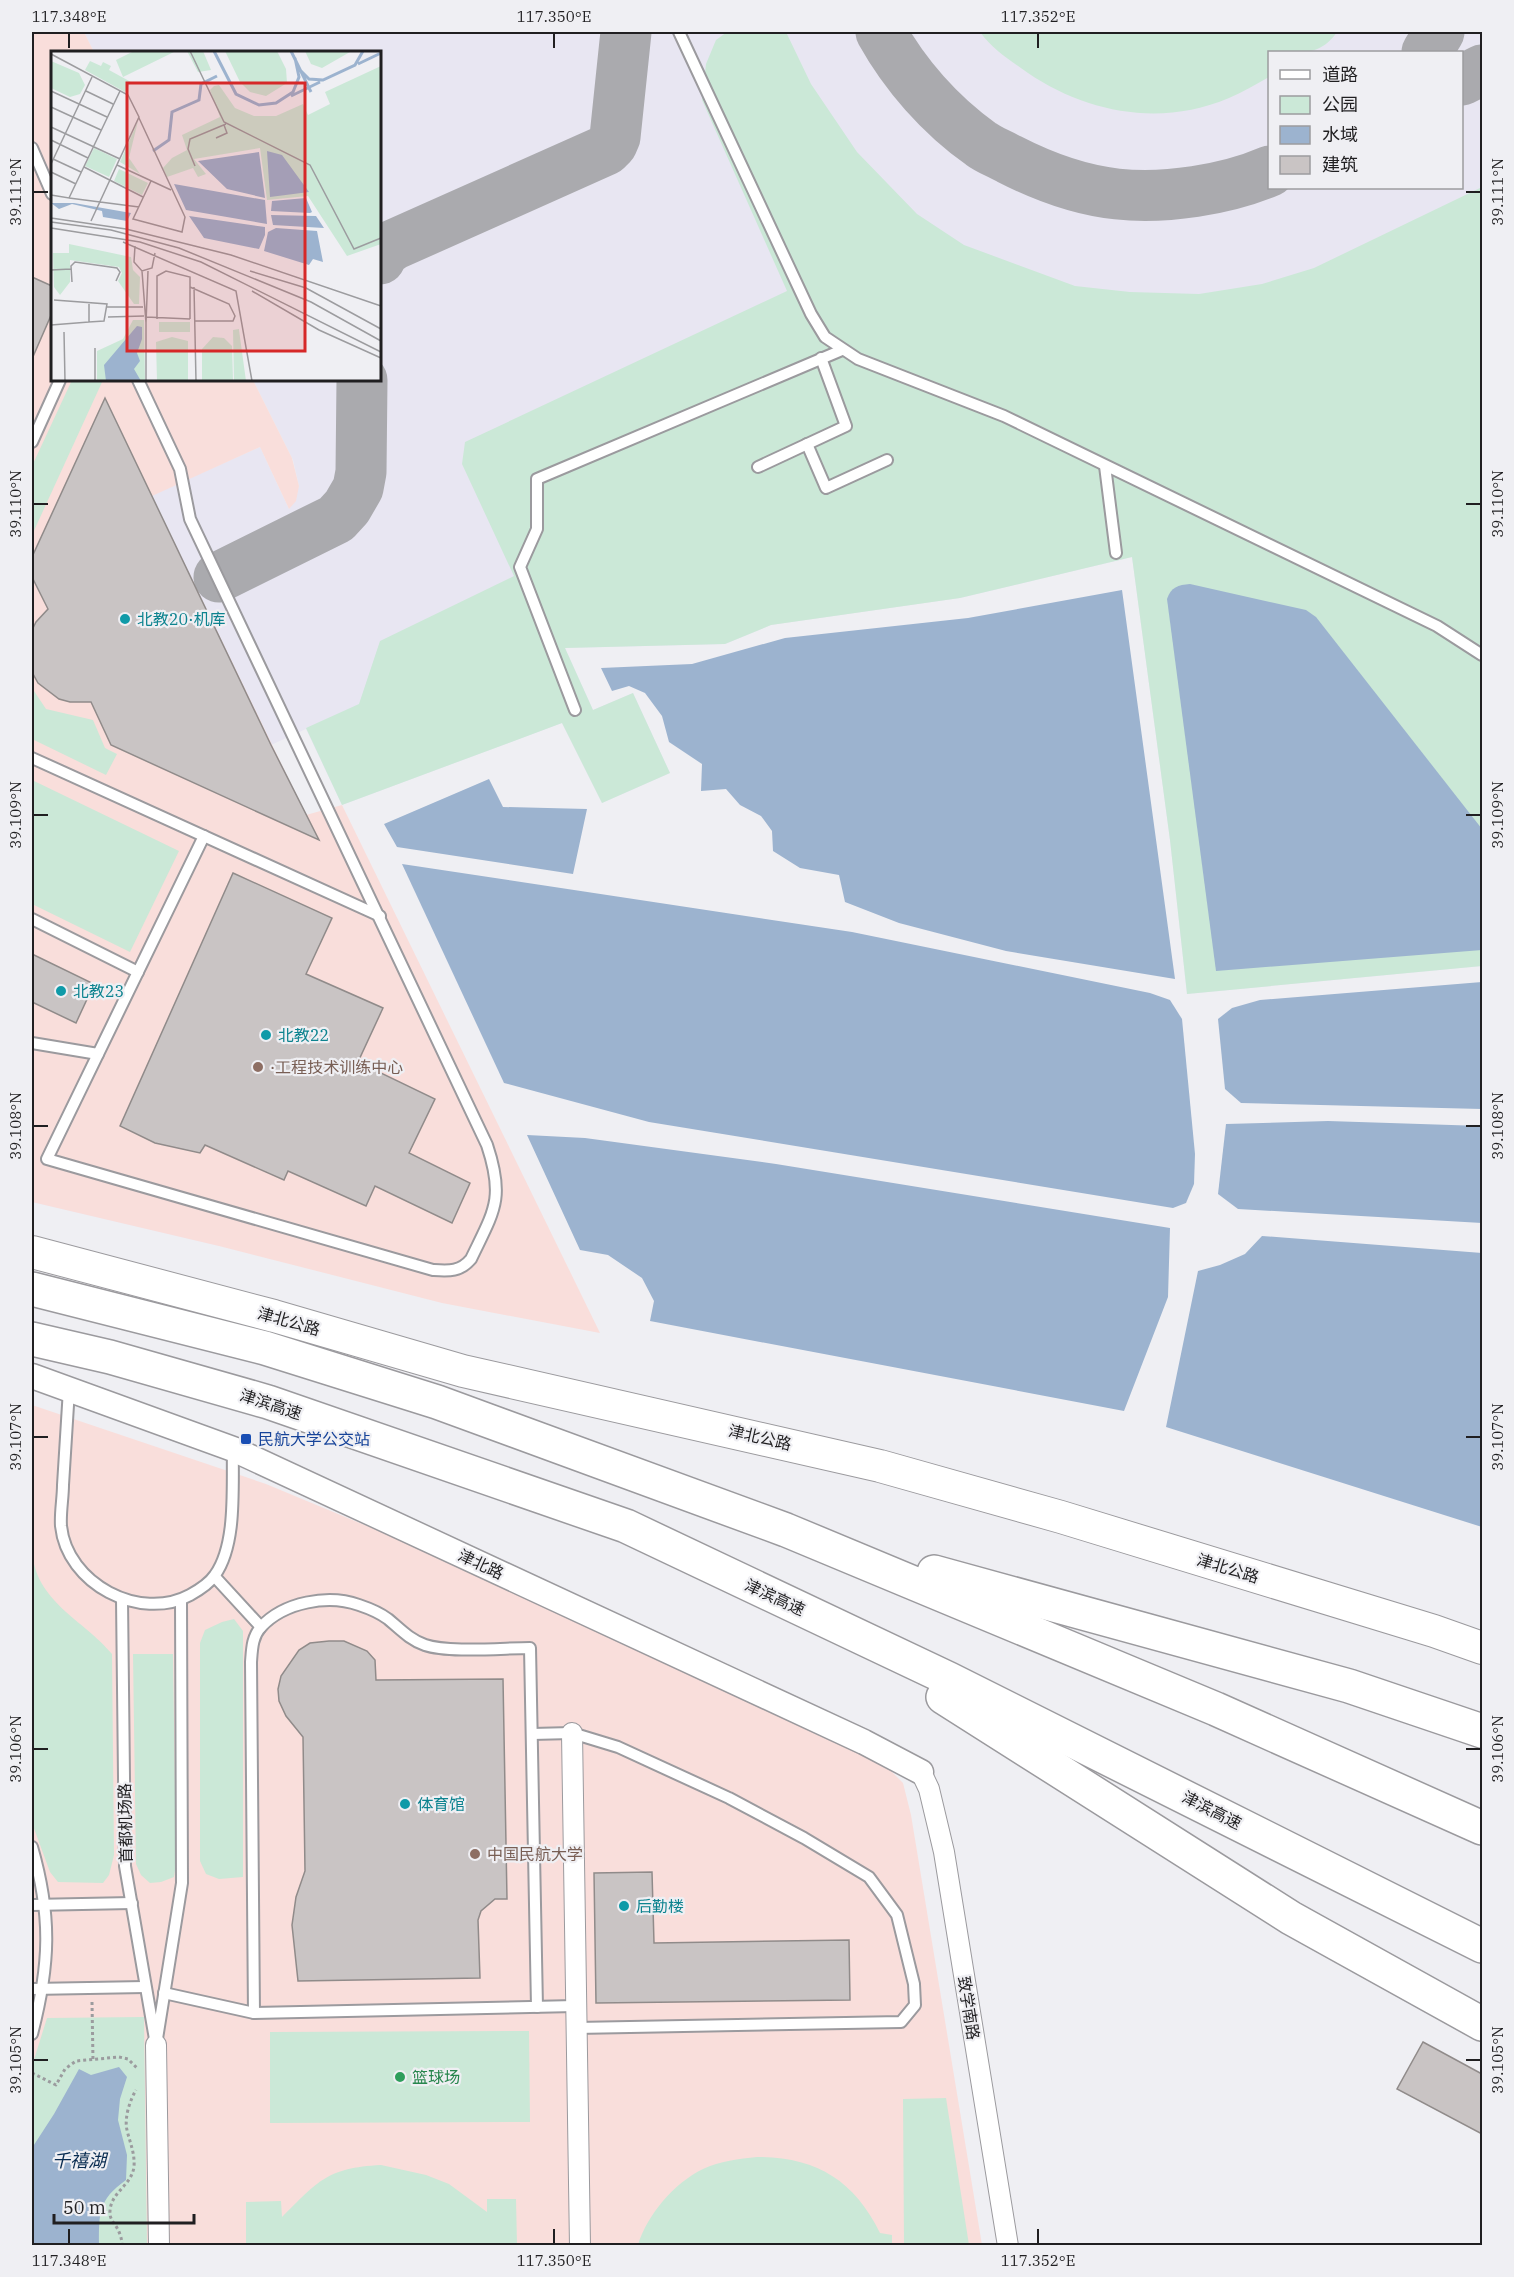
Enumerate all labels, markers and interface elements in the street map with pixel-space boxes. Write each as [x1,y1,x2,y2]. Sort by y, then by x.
text: 117.348°E [32,7,106,26]
text: 117.350°E [517,7,591,26]
text: 117.352°E [1001,7,1075,26]
inset map [51,51,381,381]
legend [1268,51,1463,189]
text: 道路 [1322,63,1358,86]
text: 公园 [1322,93,1358,116]
text: 水域 [1322,123,1358,146]
text: 建筑 [1322,153,1358,176]
text: 39.111°N [6,158,25,226]
text: 39.111°N [1488,158,1507,226]
text: 39.110°N [6,470,25,538]
text: 39.110°N [1488,470,1507,538]
place label: 北教20·机库 [137,609,225,629]
marker: 北教20·机库 [118,612,132,626]
text: 39.109°N [6,781,25,849]
text: 39.109°N [1488,781,1507,849]
place label: 北教23 [73,981,124,1001]
marker: 北教23 [54,984,68,998]
place label: 北教22 [278,1025,329,1045]
marker: 北教22 [259,1028,273,1042]
place label: ·工程技术训练中心 [270,1057,403,1077]
marker: ·工程技术训练中心 [251,1060,265,1074]
text: 39.108°N [6,1092,25,1160]
text: 39.108°N [1488,1092,1507,1160]
street label: 津北公路 [255,1303,323,1339]
street label: 津滨高速 [237,1385,305,1423]
text: 39.107°N [6,1403,25,1471]
text: 39.107°N [1488,1403,1507,1471]
street label: 津北公路 [727,1420,793,1454]
place label: 民航大学公交站 [258,1429,370,1449]
marker: 民航大学公交站 [239,1432,253,1446]
street label: 津北路 [455,1545,507,1583]
street label: 津北公路 [1194,1549,1262,1587]
street label: 津滨高速 [742,1574,808,1620]
text: 39.106°N [6,1715,25,1783]
text: 39.106°N [1488,1715,1507,1783]
street label: 首都机场路 [114,1783,136,1863]
street label: 津滨高速 [1179,1787,1245,1833]
place label: 体育馆 [417,1794,465,1814]
marker: 体育馆 [398,1797,412,1811]
place label: 中国民航大学 [487,1844,583,1864]
marker: 中国民航大学 [468,1847,482,1861]
place label: 后勤楼 [636,1896,684,1916]
marker: 后勤楼 [617,1899,631,1913]
street label: 致学南路 [954,1975,984,2041]
text: 39.105°N [6,2026,25,2094]
text: 39.105°N [1488,2026,1507,2094]
place label: 篮球场 [412,2067,460,2087]
marker: 篮球场 [393,2070,407,2084]
water label: 千禧湖 [52,2149,109,2172]
scale bar [54,2187,194,2225]
text: 50 m [63,2196,106,2219]
text: 117.348°E [32,2251,106,2270]
text: 117.350°E [517,2251,591,2270]
text: 117.352°E [1001,2251,1075,2270]

